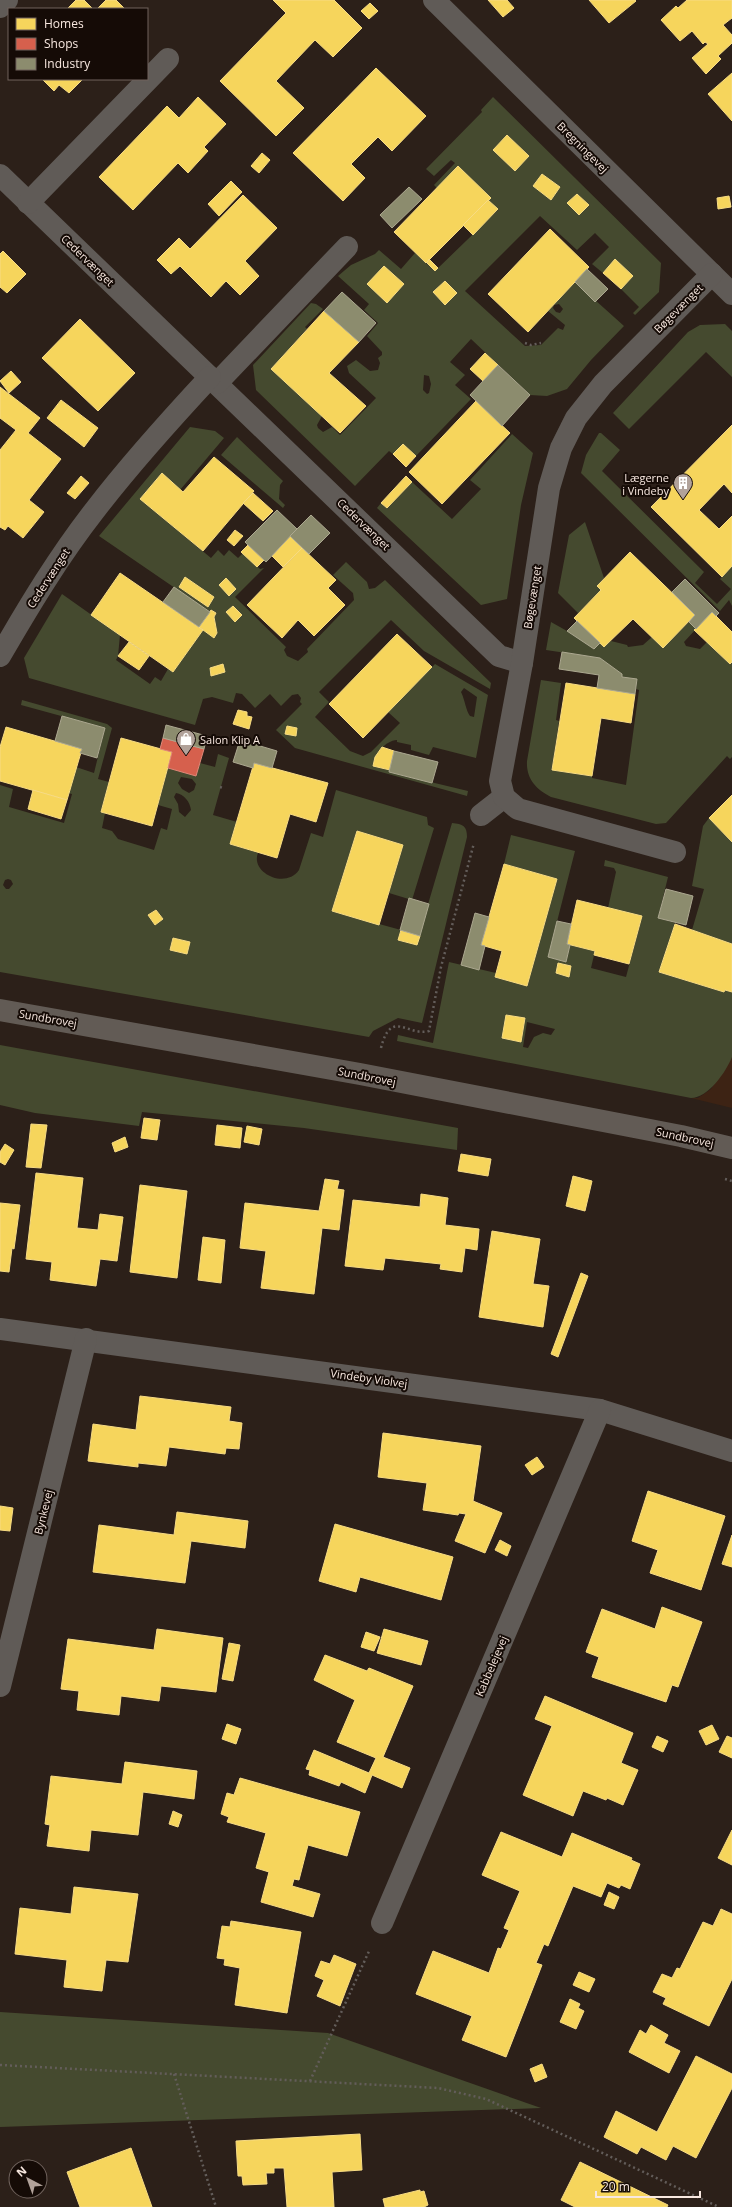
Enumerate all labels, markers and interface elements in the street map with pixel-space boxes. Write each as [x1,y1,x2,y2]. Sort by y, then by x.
legend [8,8,148,80]
text: Homes [44,15,84,32]
text: Shops [44,35,79,52]
text: Industry [44,55,91,72]
street label: Bregningevej [554,118,612,176]
street label: Cedervænget [58,231,118,289]
street label: Bøgevænget [650,280,706,336]
place label: Lægerne i Vindeby [622,470,669,498]
building icon: Lægerne i Vindeby [672,472,694,500]
street label: Cedervænget [334,495,394,553]
street label: Cedervænget [23,545,73,611]
street label: Bøgevænget [520,564,544,630]
shop icon: Salon Klip A [175,728,197,756]
place label: Salon Klip A [200,732,260,747]
street label: Sundbrovej [18,1006,78,1030]
street label: Sundbrovej [337,1063,397,1089]
street label: Sundbrovej [655,1124,715,1150]
street label: Vindeby Violvej [330,1365,408,1391]
street label: Bynkevej [30,1488,56,1536]
street label: Kabbelejevej [471,1633,511,1699]
north arrow [8,2159,48,2199]
text: N [13,2162,29,2180]
scale bar [596,2173,700,2199]
text: 20 m [602,2178,630,2195]

